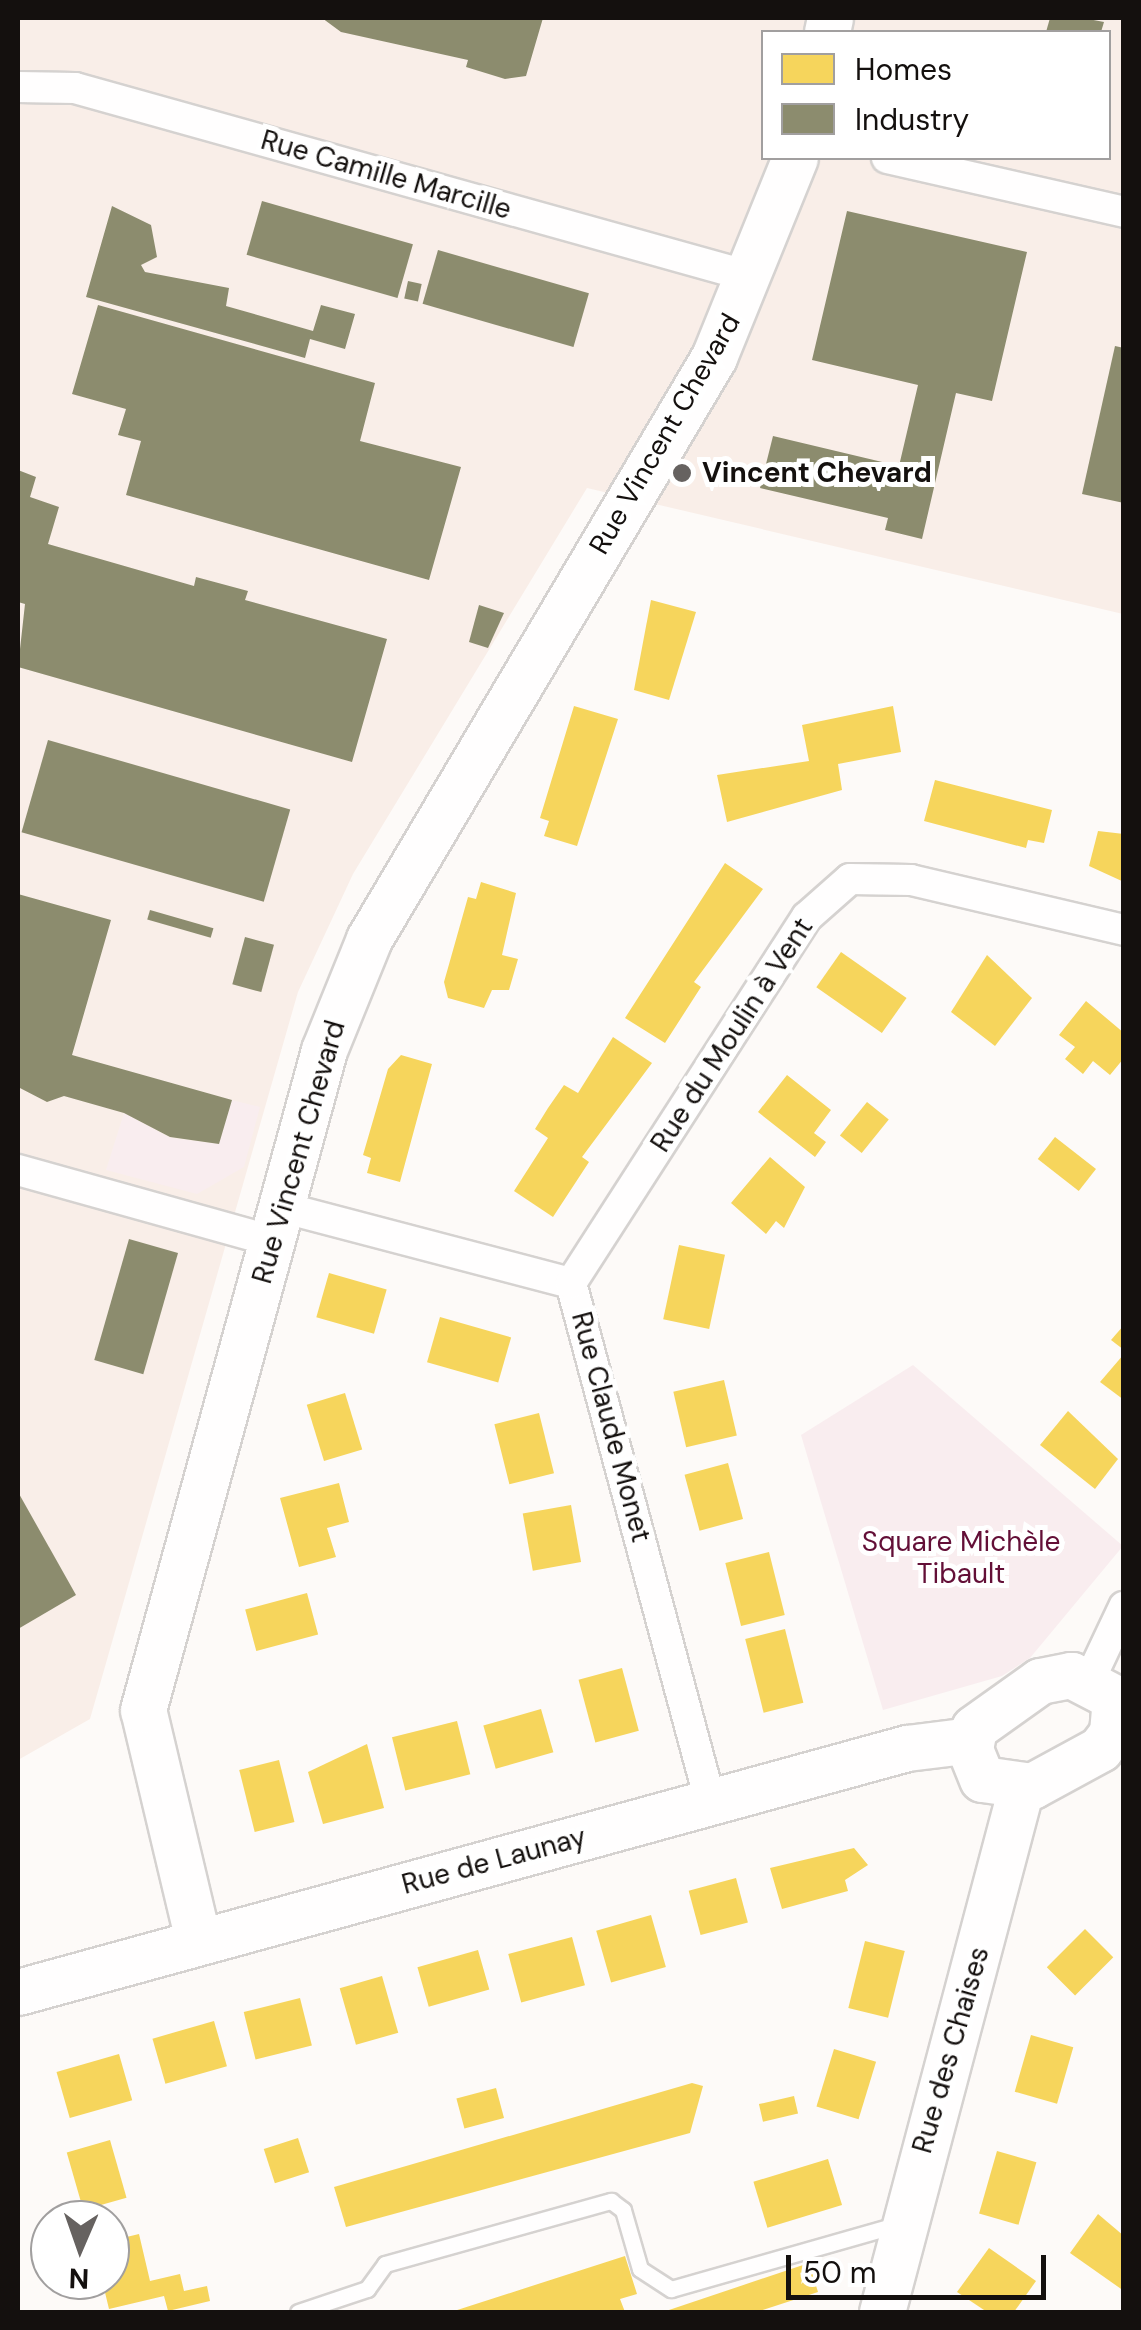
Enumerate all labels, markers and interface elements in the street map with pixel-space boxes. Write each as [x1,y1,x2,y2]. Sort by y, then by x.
legend [761,30,1111,160]
text: Homes [855,50,952,89]
text: Industry [855,100,969,139]
street label: Rue Camille Marcille [257,123,515,227]
street label: Rue Vincent Chevard [582,308,748,560]
place label: Vincent Chevard [702,456,932,490]
marker: Vincent Chevard [671,462,693,484]
street label: Rue du Moulin à Vent [644,912,820,1158]
street label: Rue Vincent Chevard [245,1017,353,1287]
street label: Rue Claude Monet [564,1308,658,1546]
park label: Square Michèle Tibault [862,1525,1060,1591]
street label: Rue de Launay [398,1820,590,1902]
street label: Rue des Chaises [905,1943,997,2157]
north arrow [30,2200,130,2300]
scale bar [791,2235,1051,2297]
text: 50 m [803,2253,877,2292]
text: N [68,2260,90,2297]

